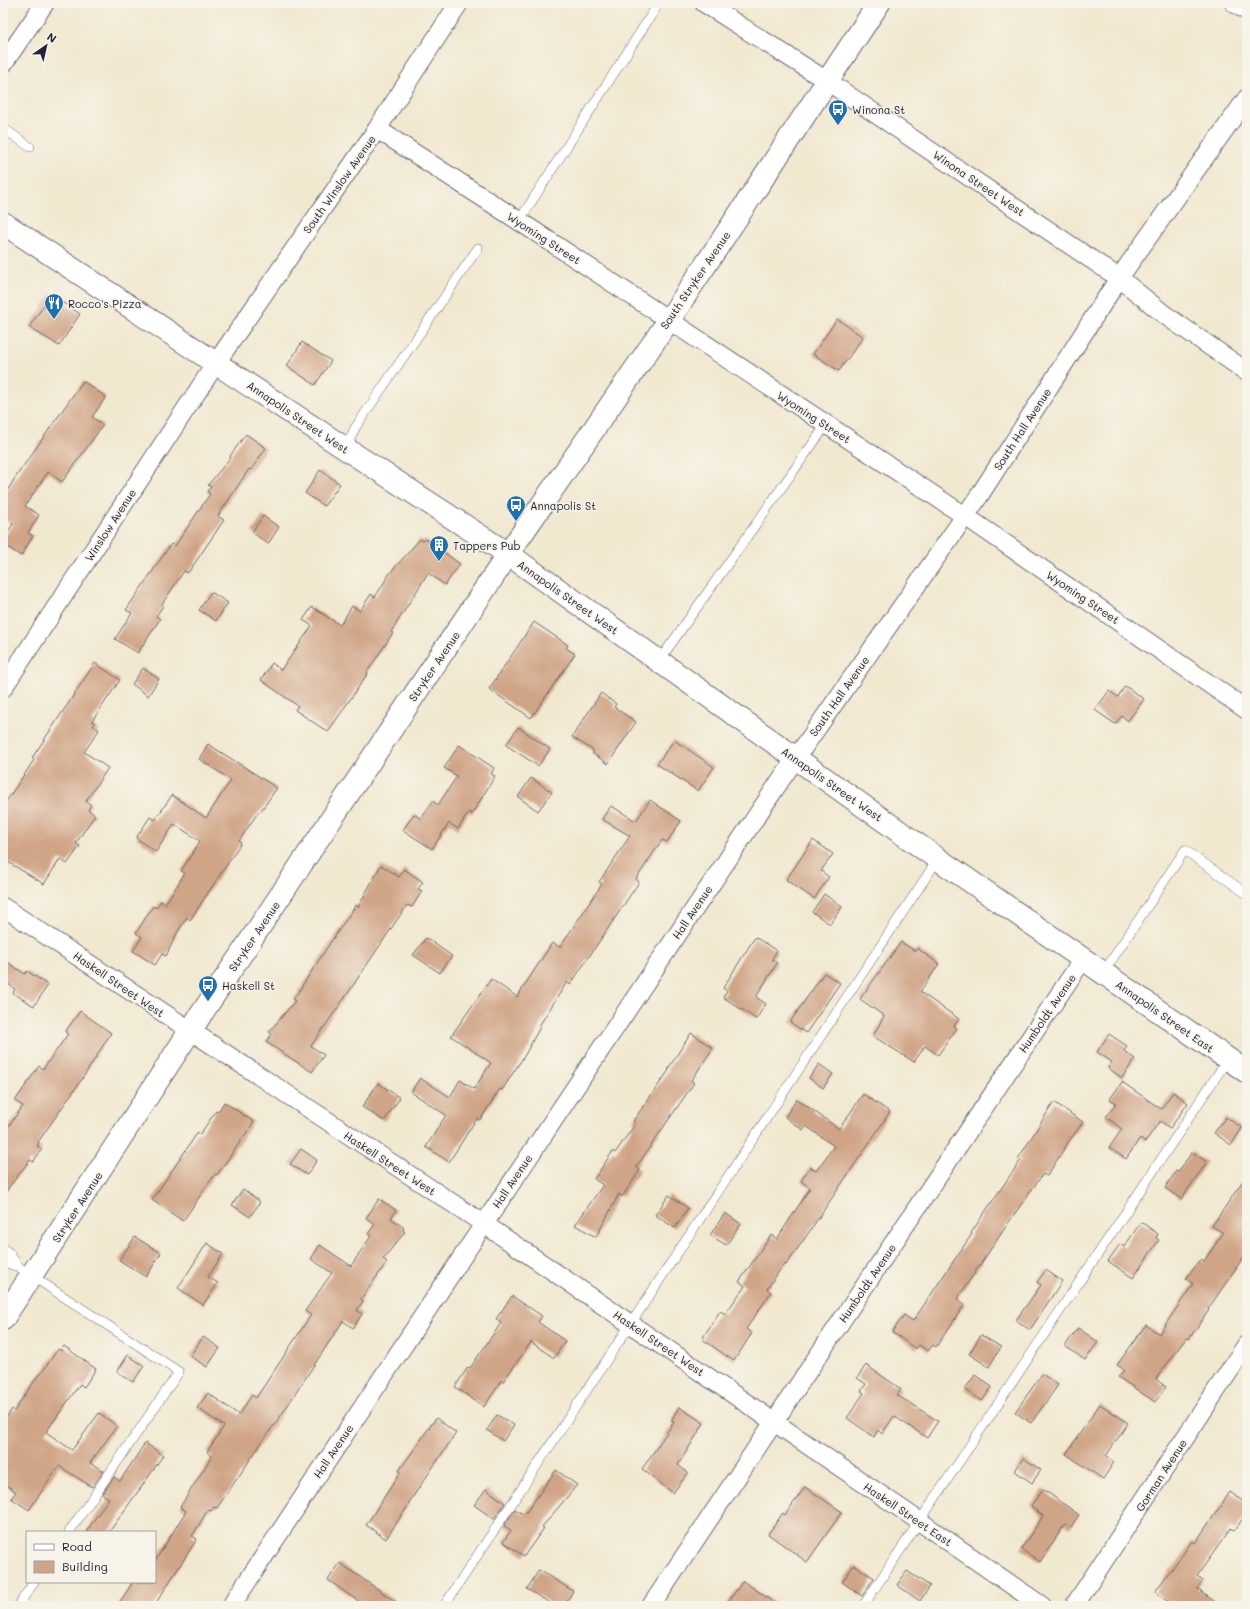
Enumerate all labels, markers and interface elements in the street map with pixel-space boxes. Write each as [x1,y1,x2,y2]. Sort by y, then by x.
north arrow [26,26,66,66]
text: N [44,29,60,46]
bus stop icon: Winona St [827,98,849,126]
place label: Winona St [852,102,905,117]
street label: South Winslow Avenue [299,132,379,236]
street label: Winona Street West [930,147,1028,219]
street label: Wyoming Street [504,209,584,268]
street label: South Stryker Avenue [657,228,734,332]
restaurant icon: Rocco's Pizza [43,292,65,320]
place label: Rocco's Pizza [68,296,142,311]
street label: Annapolis Street West [244,377,352,457]
street label: South Hall Avenue [990,385,1054,473]
street label: Wyoming Street [774,388,854,447]
street label: Winslow Avenue [81,486,139,564]
bus stop icon: Annapolis St [505,494,527,522]
place label: Annapolis St [530,498,596,513]
building icon: Tappers Pub [428,534,450,562]
place label: Tappers Pub [453,538,521,553]
street label: Annapolis Street West [514,556,622,638]
street label: Wyoming Street [1044,567,1123,627]
street label: Stryker Avenue [405,628,463,704]
street label: South Hall Avenue [806,653,873,739]
street label: Annapolis Street West [778,743,886,825]
street label: Hall Avenue [668,882,716,942]
street label: Stryker Avenue [225,898,283,974]
street label: Haskell Street West [70,948,168,1020]
street label: Humboldt Avenue [1015,970,1079,1055]
bus stop icon: Haskell St [197,974,219,1002]
street label: Annapolis Street East [1113,976,1217,1056]
place label: Haskell St [222,978,275,993]
street label: Haskell Street West [341,1128,439,1198]
street label: Hall Avenue [488,1151,536,1211]
street label: Stryker Avenue [48,1168,106,1245]
street label: Humboldt Avenue [835,1240,899,1325]
street label: Haskell Street West [610,1307,708,1379]
street label: Hall Avenue [309,1421,357,1481]
street label: Gorman Avenue [1132,1436,1190,1514]
street label: Haskell Street East [861,1479,955,1549]
legend [26,1531,156,1583]
text: Road [62,1538,92,1554]
text: Building [62,1558,108,1574]

